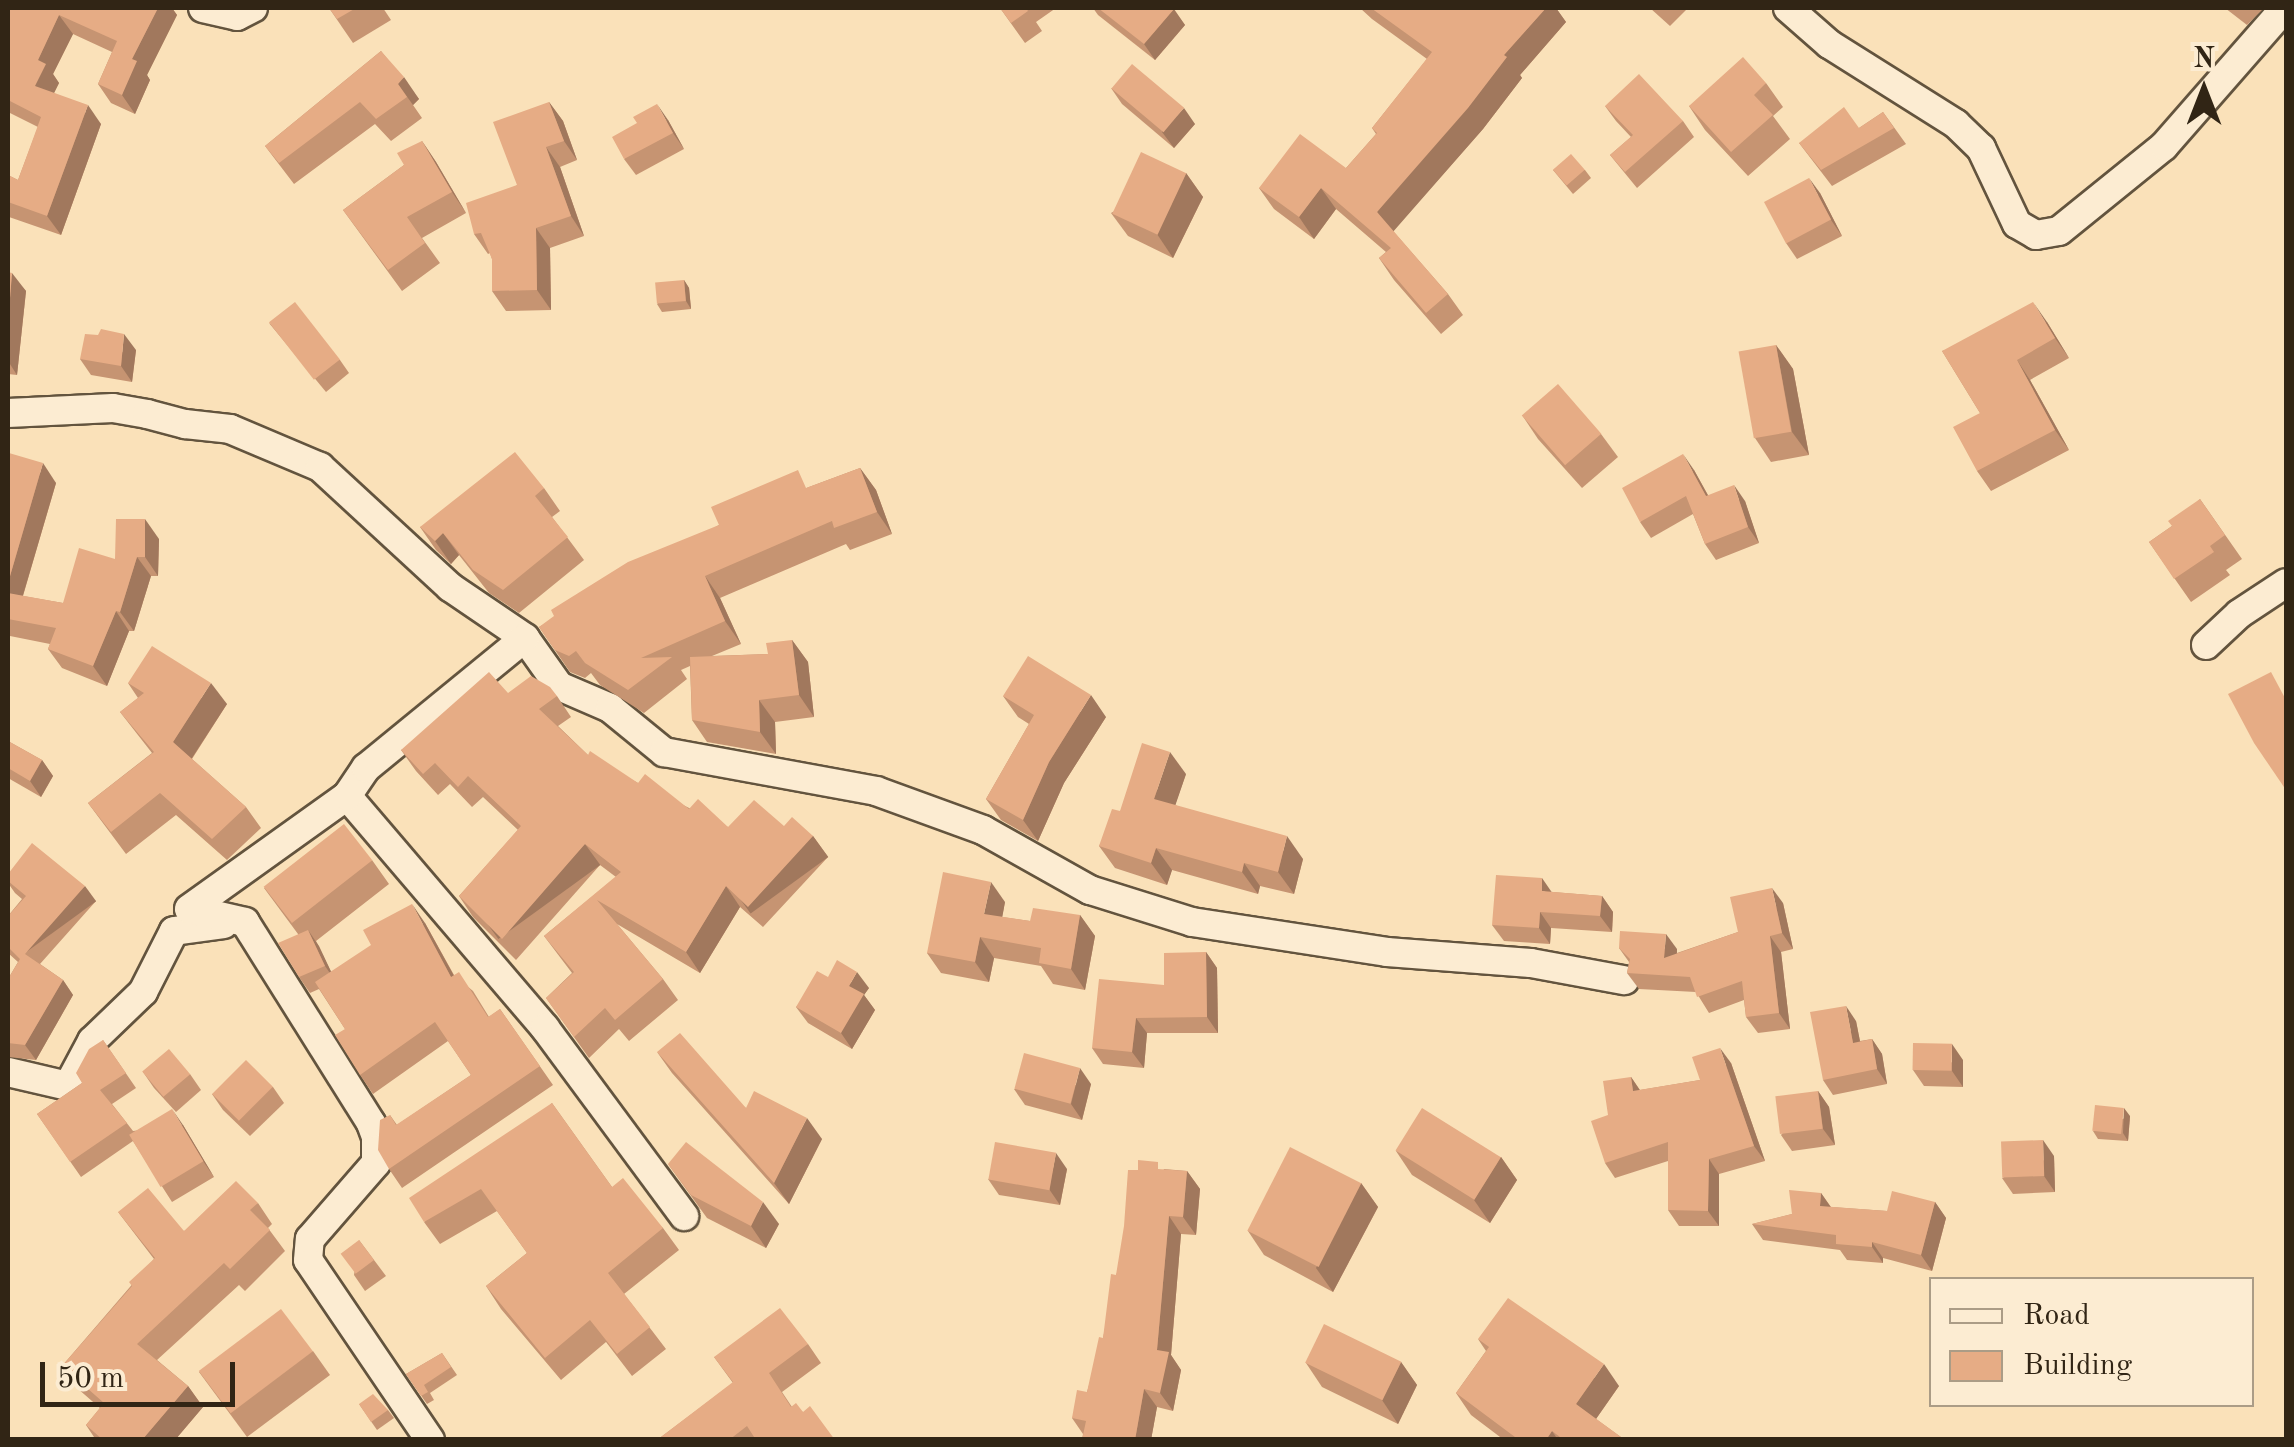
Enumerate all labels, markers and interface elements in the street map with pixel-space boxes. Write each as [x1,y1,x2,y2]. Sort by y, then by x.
north arrow [2154,40,2254,140]
text: N [2193,46,2215,74]
legend [1929,1277,2254,1407]
text: Road [2023,1301,2090,1331]
scale bar [45,1342,240,1404]
text: Building [2023,1351,2132,1381]
text: 50 m [57,1364,124,1394]

